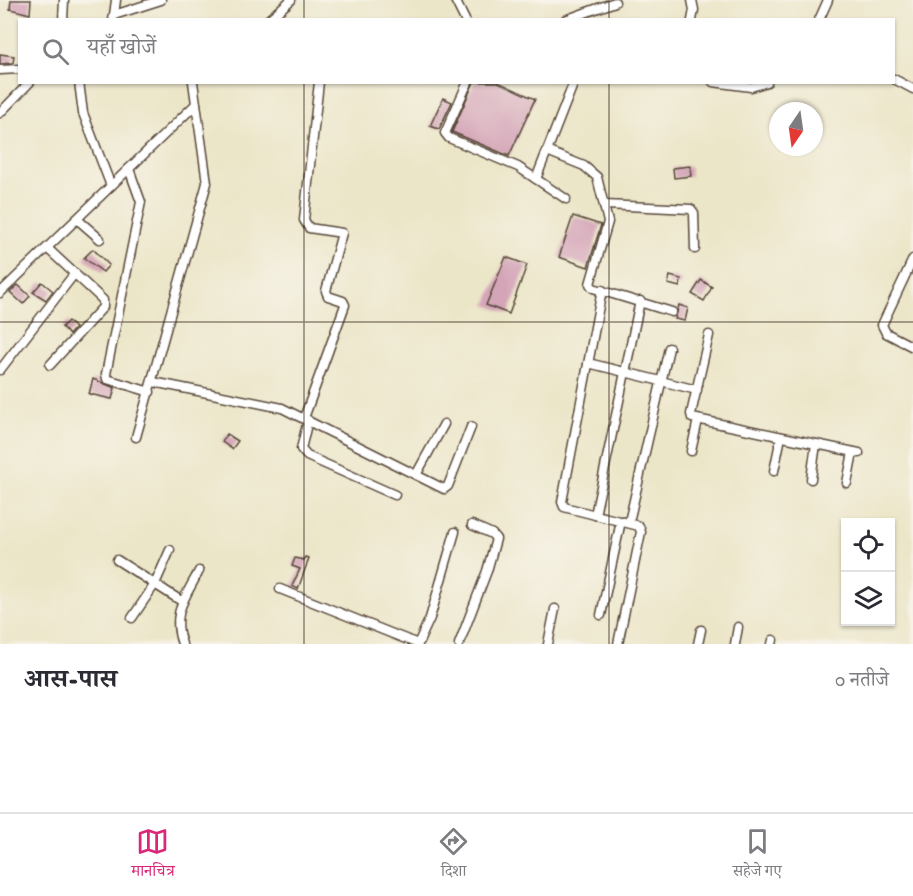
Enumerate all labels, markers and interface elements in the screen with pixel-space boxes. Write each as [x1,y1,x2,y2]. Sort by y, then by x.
search box [18,18,895,84]
text: यहाँ खोजें [87,34,156,61]
icon: search [39,35,72,68]
north arrow [769,102,823,156]
map controls [841,518,895,626]
button: locate [841,518,895,572]
button: layers [841,572,895,626]
text: आस-पास [24,663,117,696]
text: 0 नतीजे [835,668,889,693]
tab: मानचित्र [131,825,175,886]
tab: दिशा [437,825,470,886]
tab: सहेजे गए [733,825,782,886]

